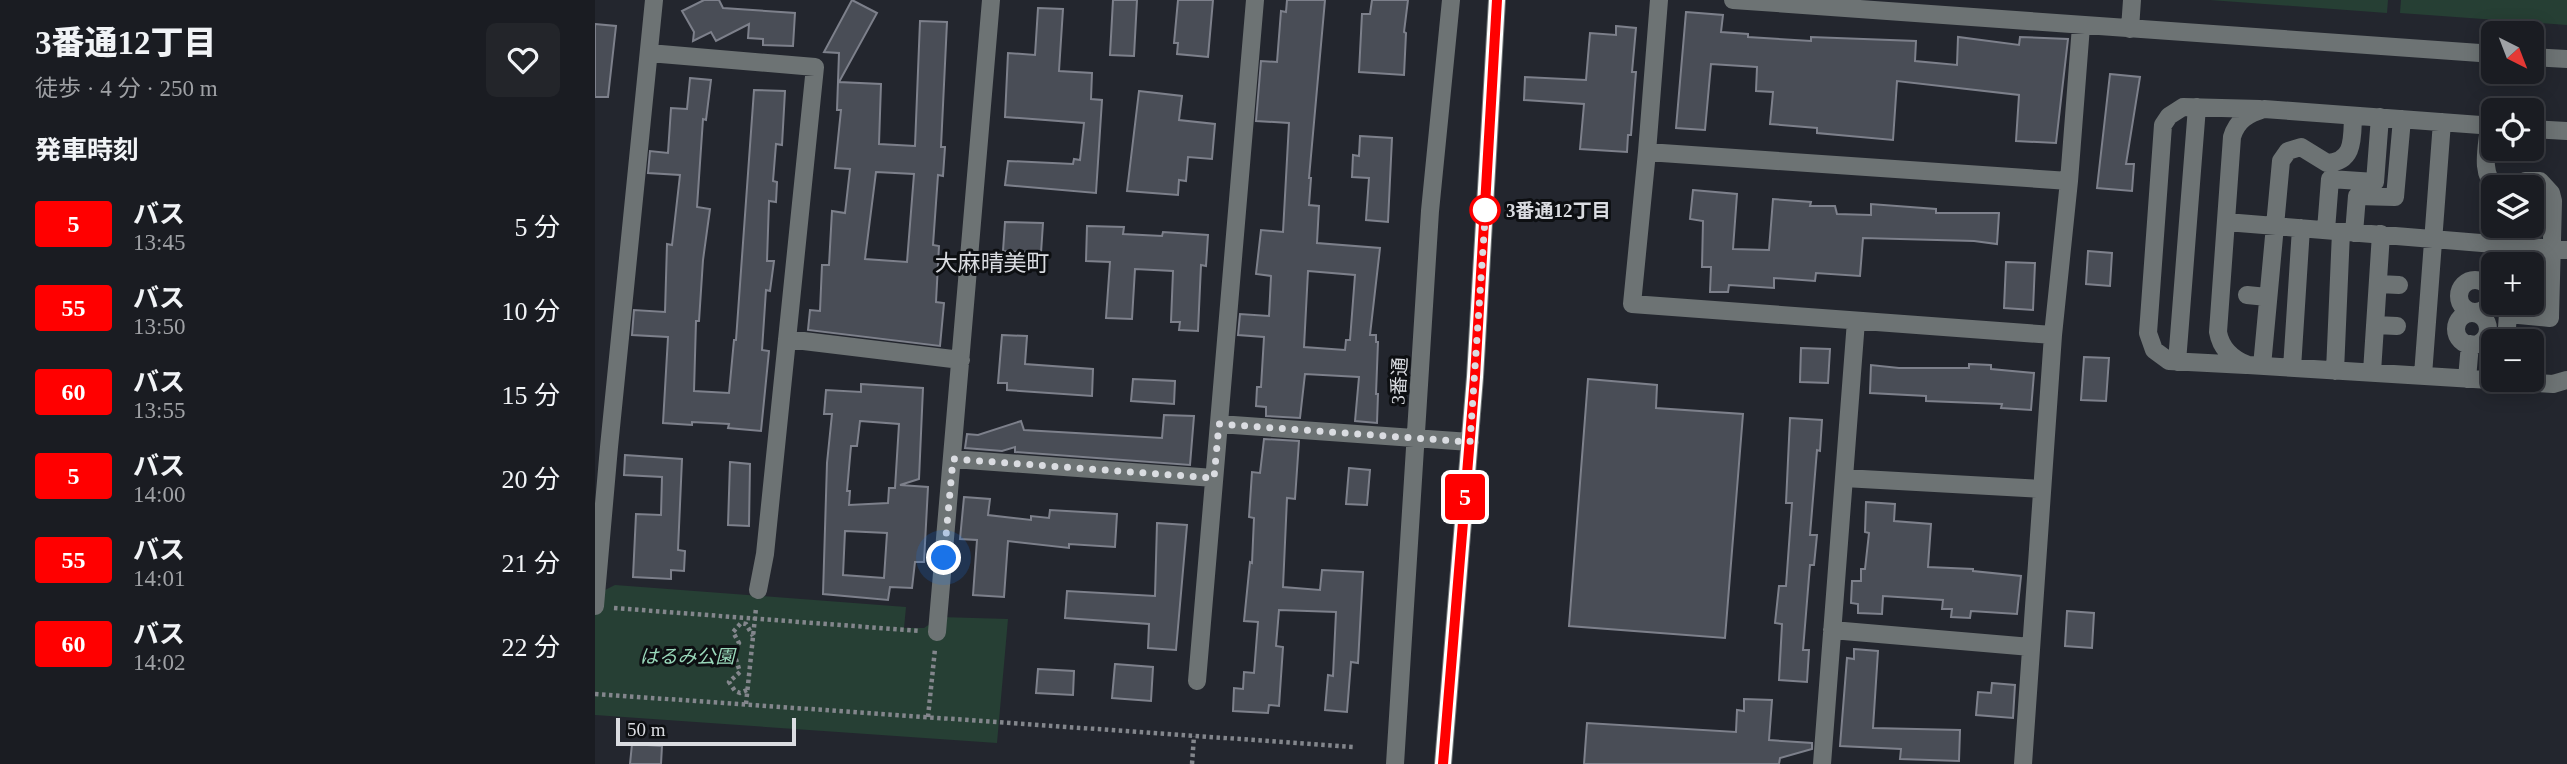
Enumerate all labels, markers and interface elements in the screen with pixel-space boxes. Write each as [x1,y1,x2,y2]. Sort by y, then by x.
north arrow [2481,21,2545,84]
map controls [2481,21,2544,392]
button: heart [486,23,560,97]
text: 3番通12丁目 [35,25,217,61]
text: 徒歩 · 4 分 · 250 m [35,76,218,101]
button: locate [2481,98,2544,161]
text: 発車時刻 [35,136,139,165]
button: layers [2481,175,2544,238]
marker: 3番通12丁目 [1470,195,1500,225]
text: バス [133,200,185,229]
place label: 3番通12丁目 [1506,200,1611,221]
text: 5 [68,211,80,237]
text: 5 分 [514,213,560,242]
text: 13:45 [133,230,185,255]
district label: 大麻晴美町 [935,251,1050,276]
button: + [2481,252,2544,315]
text: バス [133,284,185,313]
text: 55 [62,295,86,321]
text: 10 分 [501,297,560,326]
text: 13:50 [133,314,185,339]
button: − [2481,329,2544,392]
street label: 3番通 [1387,357,1411,405]
text: バス [133,368,185,397]
text: 60 [62,379,86,405]
text: 15 分 [501,381,560,410]
text: 13:55 [133,398,185,423]
text: バス [133,452,185,481]
text: 5 [68,463,80,489]
text: 20 分 [501,465,560,494]
line badge: 5 [1442,474,1488,520]
text: 14:00 [133,482,185,507]
text: 5 [1459,484,1471,510]
text: バス [133,536,185,565]
your location [926,540,961,575]
text: 55 [62,547,86,573]
text: 21 分 [501,549,560,578]
text: 14:01 [133,566,185,591]
text: バス [133,620,185,649]
text: 60 [62,631,86,657]
text: 22 分 [501,633,560,662]
park label: はるみ公園 [639,646,737,667]
text: 14:02 [133,650,185,675]
scale bar [616,715,796,747]
text: 50 m [627,719,666,740]

